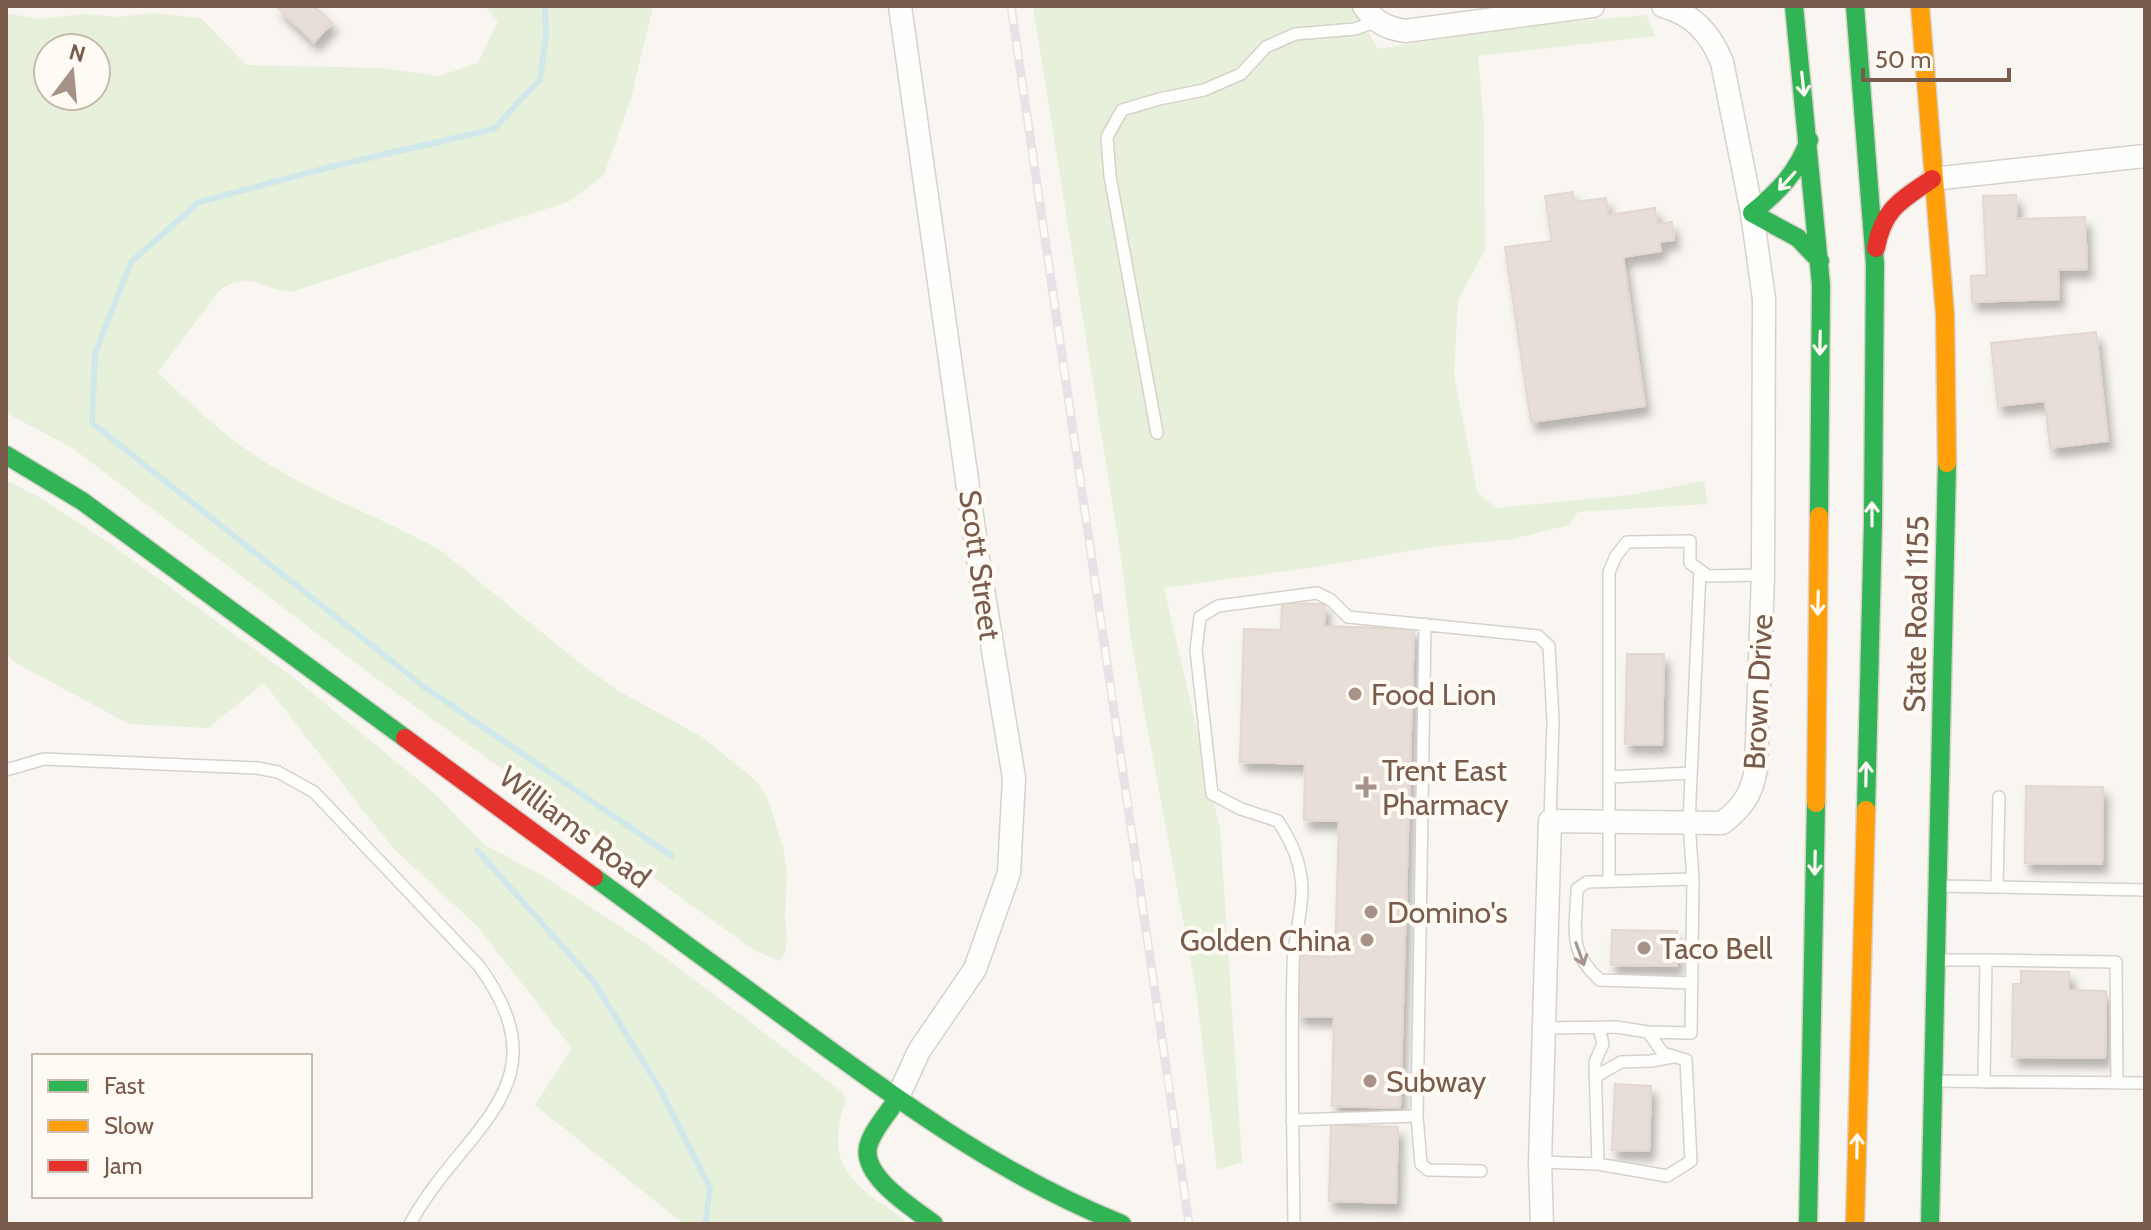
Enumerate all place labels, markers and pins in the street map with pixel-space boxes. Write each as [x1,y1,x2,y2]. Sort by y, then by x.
place label: Food Lion [1371,676,1496,713]
marker: Food Lion [1346,685,1364,703]
place label: Trent East Pharmacy [1382,752,1509,823]
marker: Trent East Pharmacy [1357,778,1375,796]
place label: Domino's [1387,894,1508,931]
marker: Domino's [1362,903,1380,921]
place label: Golden China [1180,922,1352,959]
place label: Taco Bell [1660,930,1773,967]
marker: Golden China [1358,931,1376,949]
marker: Taco Bell [1635,939,1653,957]
place label: Subway [1386,1063,1486,1100]
marker: Subway [1361,1072,1379,1090]

